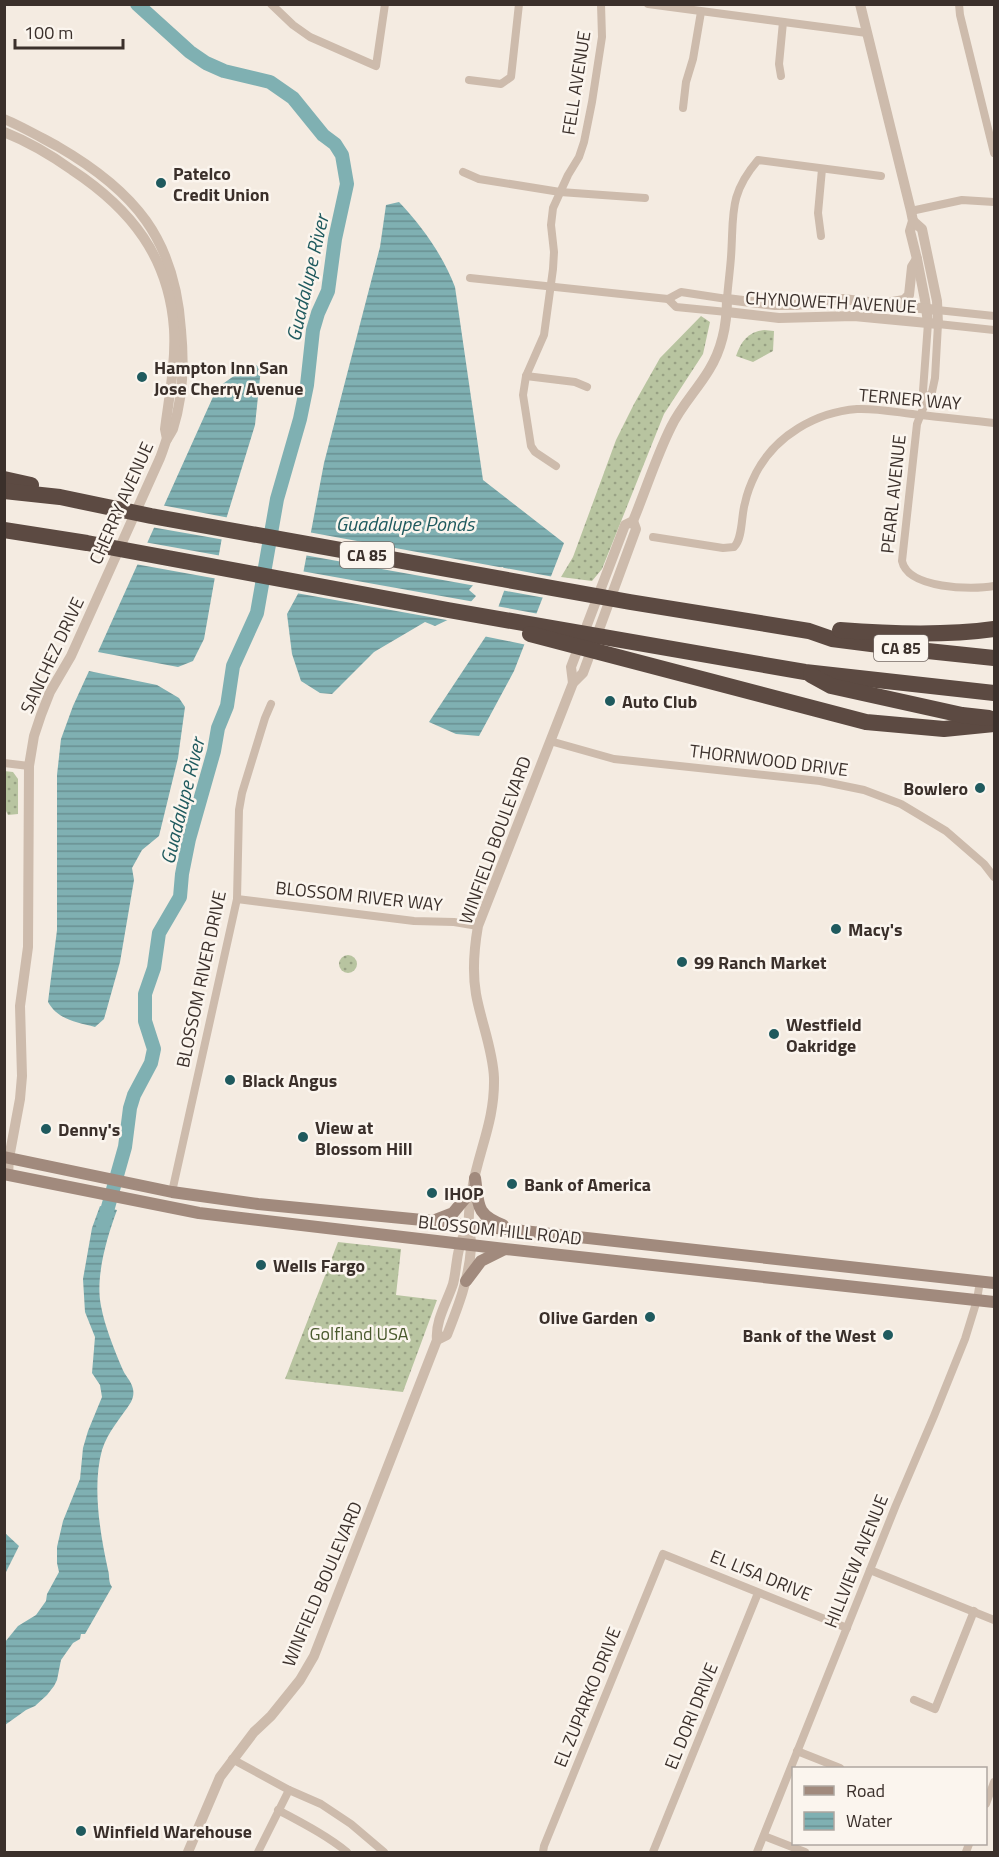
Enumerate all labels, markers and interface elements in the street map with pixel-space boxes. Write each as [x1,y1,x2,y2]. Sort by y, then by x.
scale bar [15,12,123,50]
text: 100 m [24,19,73,46]
street label: FELL AVENUE [554,29,598,137]
place label: Patelco Credit Union [173,160,270,208]
marker: Patelco Credit Union [154,176,168,190]
water label: Guadalupe River [277,209,337,344]
street label: CHYNOWETH AVENUE [745,284,917,320]
place label: Hampton Inn San Jose Cherry Avenue [154,354,304,402]
marker: Hampton Inn San Jose Cherry Avenue [135,370,149,384]
street label: TERNER WAY [858,381,963,417]
street label: PEARL AVENUE [873,433,913,555]
street label: CHERRY AVENUE [82,437,160,569]
water label: Guadalupe Ponds [336,508,476,539]
road number: CA 85 [340,542,394,568]
street label: SANCHEZ DRIVE [13,592,91,718]
road number: CA 85 [874,635,928,661]
place label: Auto Club [622,688,697,715]
marker: Auto Club [603,694,617,708]
water label: Guadalupe River [151,732,213,867]
street label: THORNWOOD DRIVE [688,737,850,783]
street label: WINFIELD BOULEVARD [452,752,538,928]
place label: Bowlero [903,775,968,802]
marker: Bowlero [973,781,987,795]
street label: BLOSSOM RIVER WAY [274,874,444,918]
street label: BLOSSOM RIVER DRIVE [169,888,233,1070]
place label: Macy's [848,916,902,943]
marker: Macy's [829,922,843,936]
place label: 99 Ranch Market [694,949,827,976]
marker: 99 Ranch Market [675,955,689,969]
place label: Westfield Oakridge [786,1011,862,1059]
marker: Westfield Oakridge [767,1027,781,1041]
place label: Black Angus [242,1067,337,1094]
marker: Black Angus [223,1073,237,1087]
place label: View at Blossom Hill [315,1114,413,1162]
place label: Denny's [58,1116,120,1143]
marker: Denny's [39,1122,53,1136]
marker: View at Blossom Hill [296,1130,310,1144]
place label: Bank of America [524,1171,651,1198]
marker: Bank of America [505,1177,519,1191]
place label: IHOP [444,1180,484,1207]
marker: IHOP [425,1186,439,1200]
street label: BLOSSOM HILL ROAD [417,1208,583,1252]
place label: Wells Fargo [273,1252,365,1279]
marker: Wells Fargo [254,1258,268,1272]
place label: Olive Garden [539,1304,638,1331]
marker: Olive Garden [643,1310,657,1324]
park label: Golfland USA [310,1320,409,1347]
place label: Bank of the West [742,1322,876,1349]
marker: Bank of the West [881,1328,895,1342]
street label: HILLVIEW AVENUE [817,1490,895,1632]
street label: WINFIELD BOULEVARD [275,1497,369,1671]
street label: EL LISA DRIVE [706,1542,816,1608]
street label: EL ZUPARKO DRIVE [547,1623,627,1771]
street label: EL DORI DRIVE [657,1658,725,1773]
legend [792,1767,987,1845]
text: Road [846,1777,885,1804]
text: Water [846,1807,892,1834]
place label: Winfield Warehouse [93,1818,252,1845]
marker: Winfield Warehouse [74,1824,88,1838]

